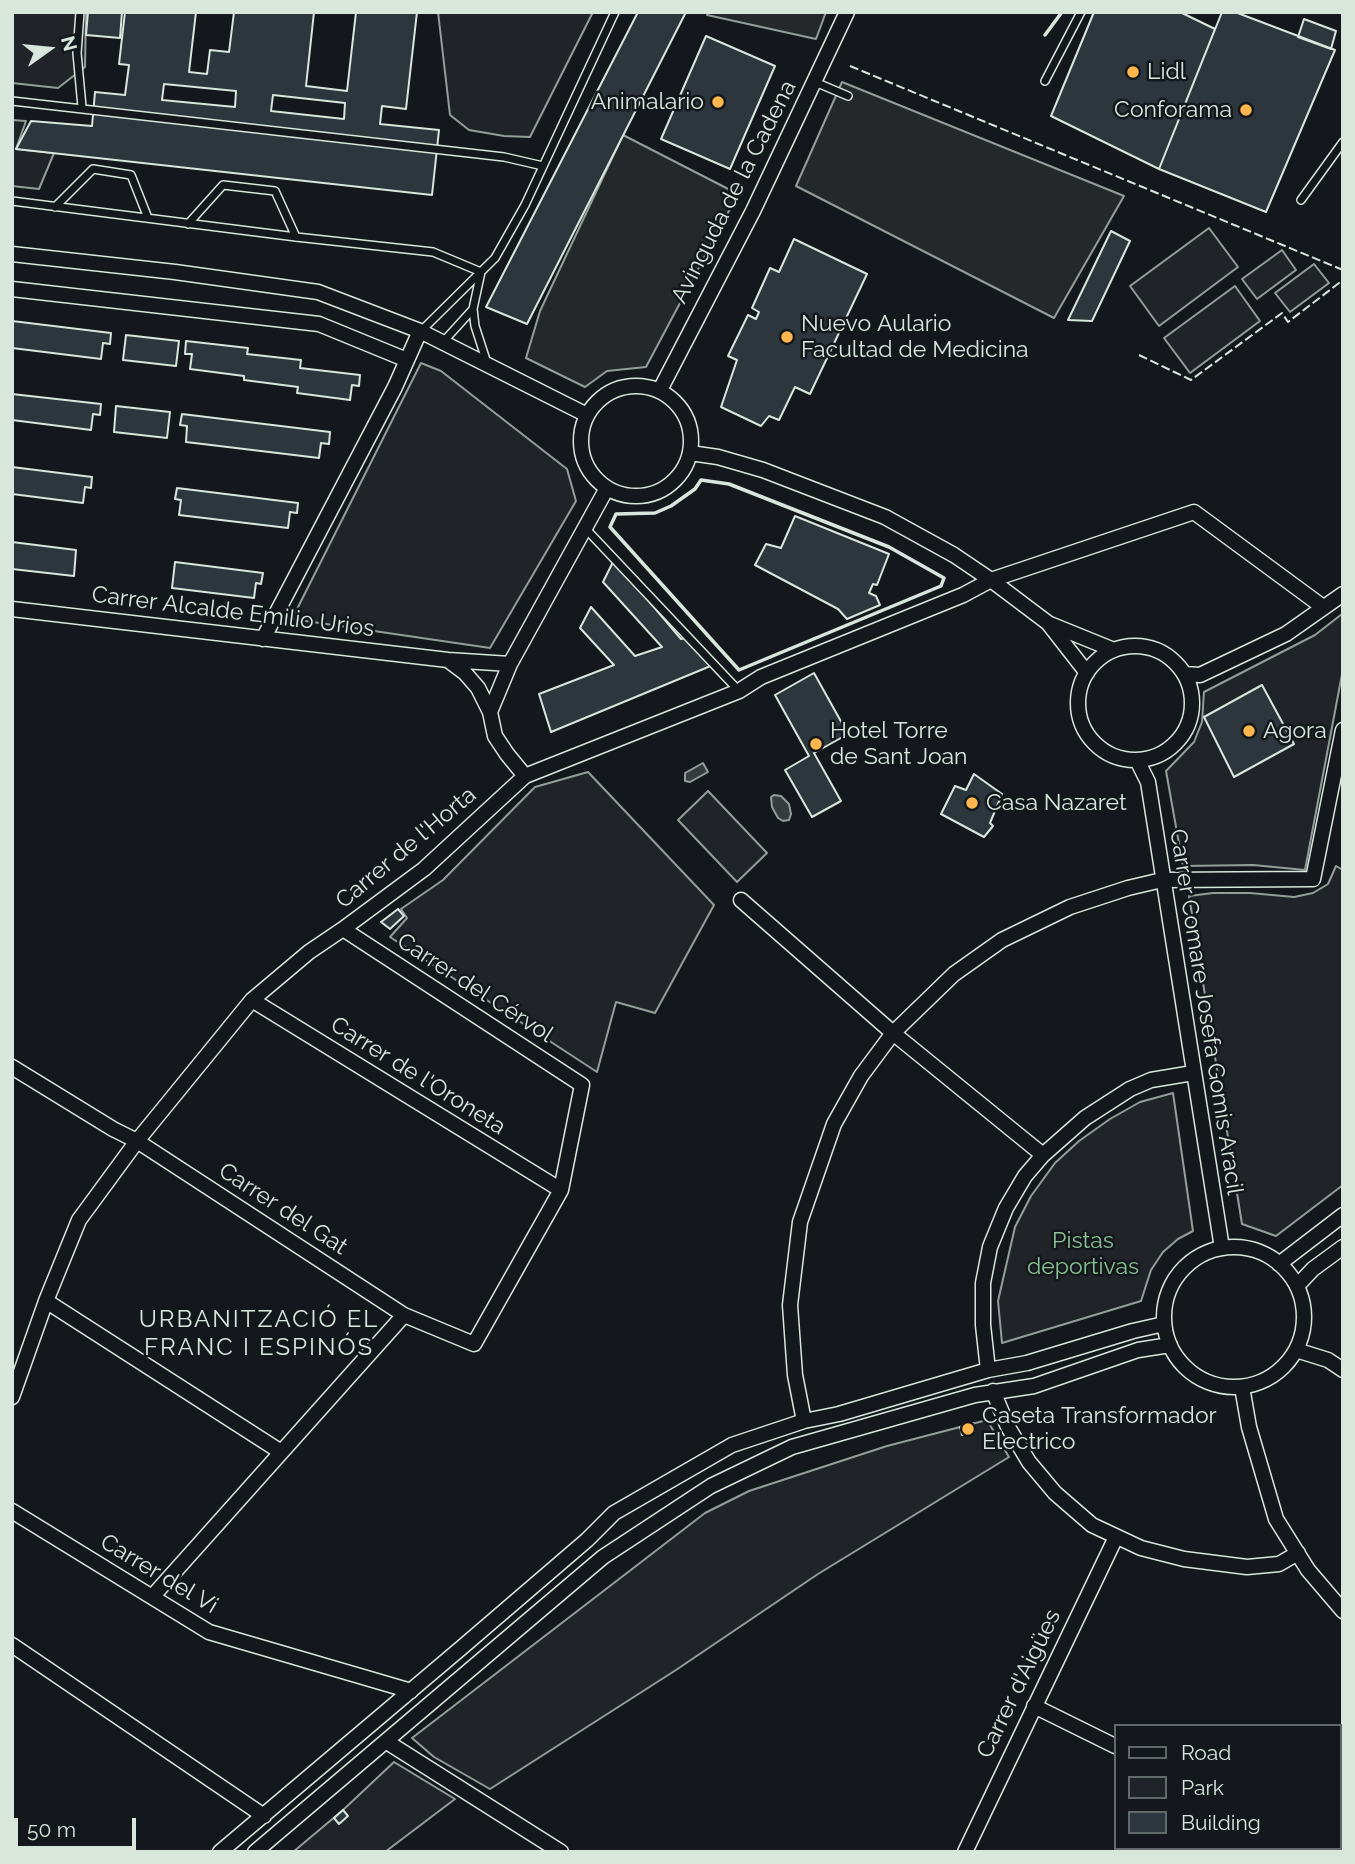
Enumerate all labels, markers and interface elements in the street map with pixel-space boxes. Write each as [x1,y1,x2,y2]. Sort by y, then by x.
north arrow [14,14,84,84]
text: N [57,34,82,53]
place label: Lidl [1147,58,1186,86]
marker: Lidl [1125,64,1141,80]
street label: Avinguda de la Cadena [666,76,802,308]
place label: Animalario [591,88,704,116]
marker: Animalario [710,94,726,110]
place label: Conforama [1114,96,1232,124]
marker: Conforama [1238,102,1254,118]
place label: Nuevo Aulario Facultad de Medicina [801,310,1029,364]
marker: Nuevo Aulario Facultad de Medicina [779,329,795,345]
street label: Carrer Alcalde Emilio Urios [90,581,376,643]
place label: Hotel Torre de Sant Joan [830,717,968,771]
place label: Agora [1263,717,1327,745]
marker: Agora [1241,723,1257,739]
marker: Hotel Torre de Sant Joan [808,736,824,752]
street label: Carrer de l'Horta [330,781,482,915]
place label: Casa Nazaret [986,789,1127,817]
marker: Casa Nazaret [964,795,980,811]
street label: Carrer Comare Josefa Gomis Aracil [1163,827,1249,1197]
street label: Carrer del Cérvol [392,927,558,1049]
street label: Carrer de l'Oroneta [325,1011,511,1141]
street label: Carrer del Gat [213,1157,353,1261]
park label: Pistas deportivas [1027,1227,1139,1281]
district label: URBANITZACIÓ EL FRANC I ESPINÓS [141,1306,377,1362]
place label: Caseta Transformador Electrico [982,1402,1217,1456]
marker: Caseta Transformador Electrico [960,1421,976,1437]
street label: Carrer del Vi [95,1528,223,1620]
street label: Carrer d'Aigües [971,1605,1067,1763]
legend [1114,1724,1341,1850]
text: Road [1181,1740,1231,1765]
text: Park [1181,1775,1224,1800]
scale bar [18,1804,140,1848]
text: Building [1181,1810,1261,1835]
text: 50 m [27,1817,76,1842]

